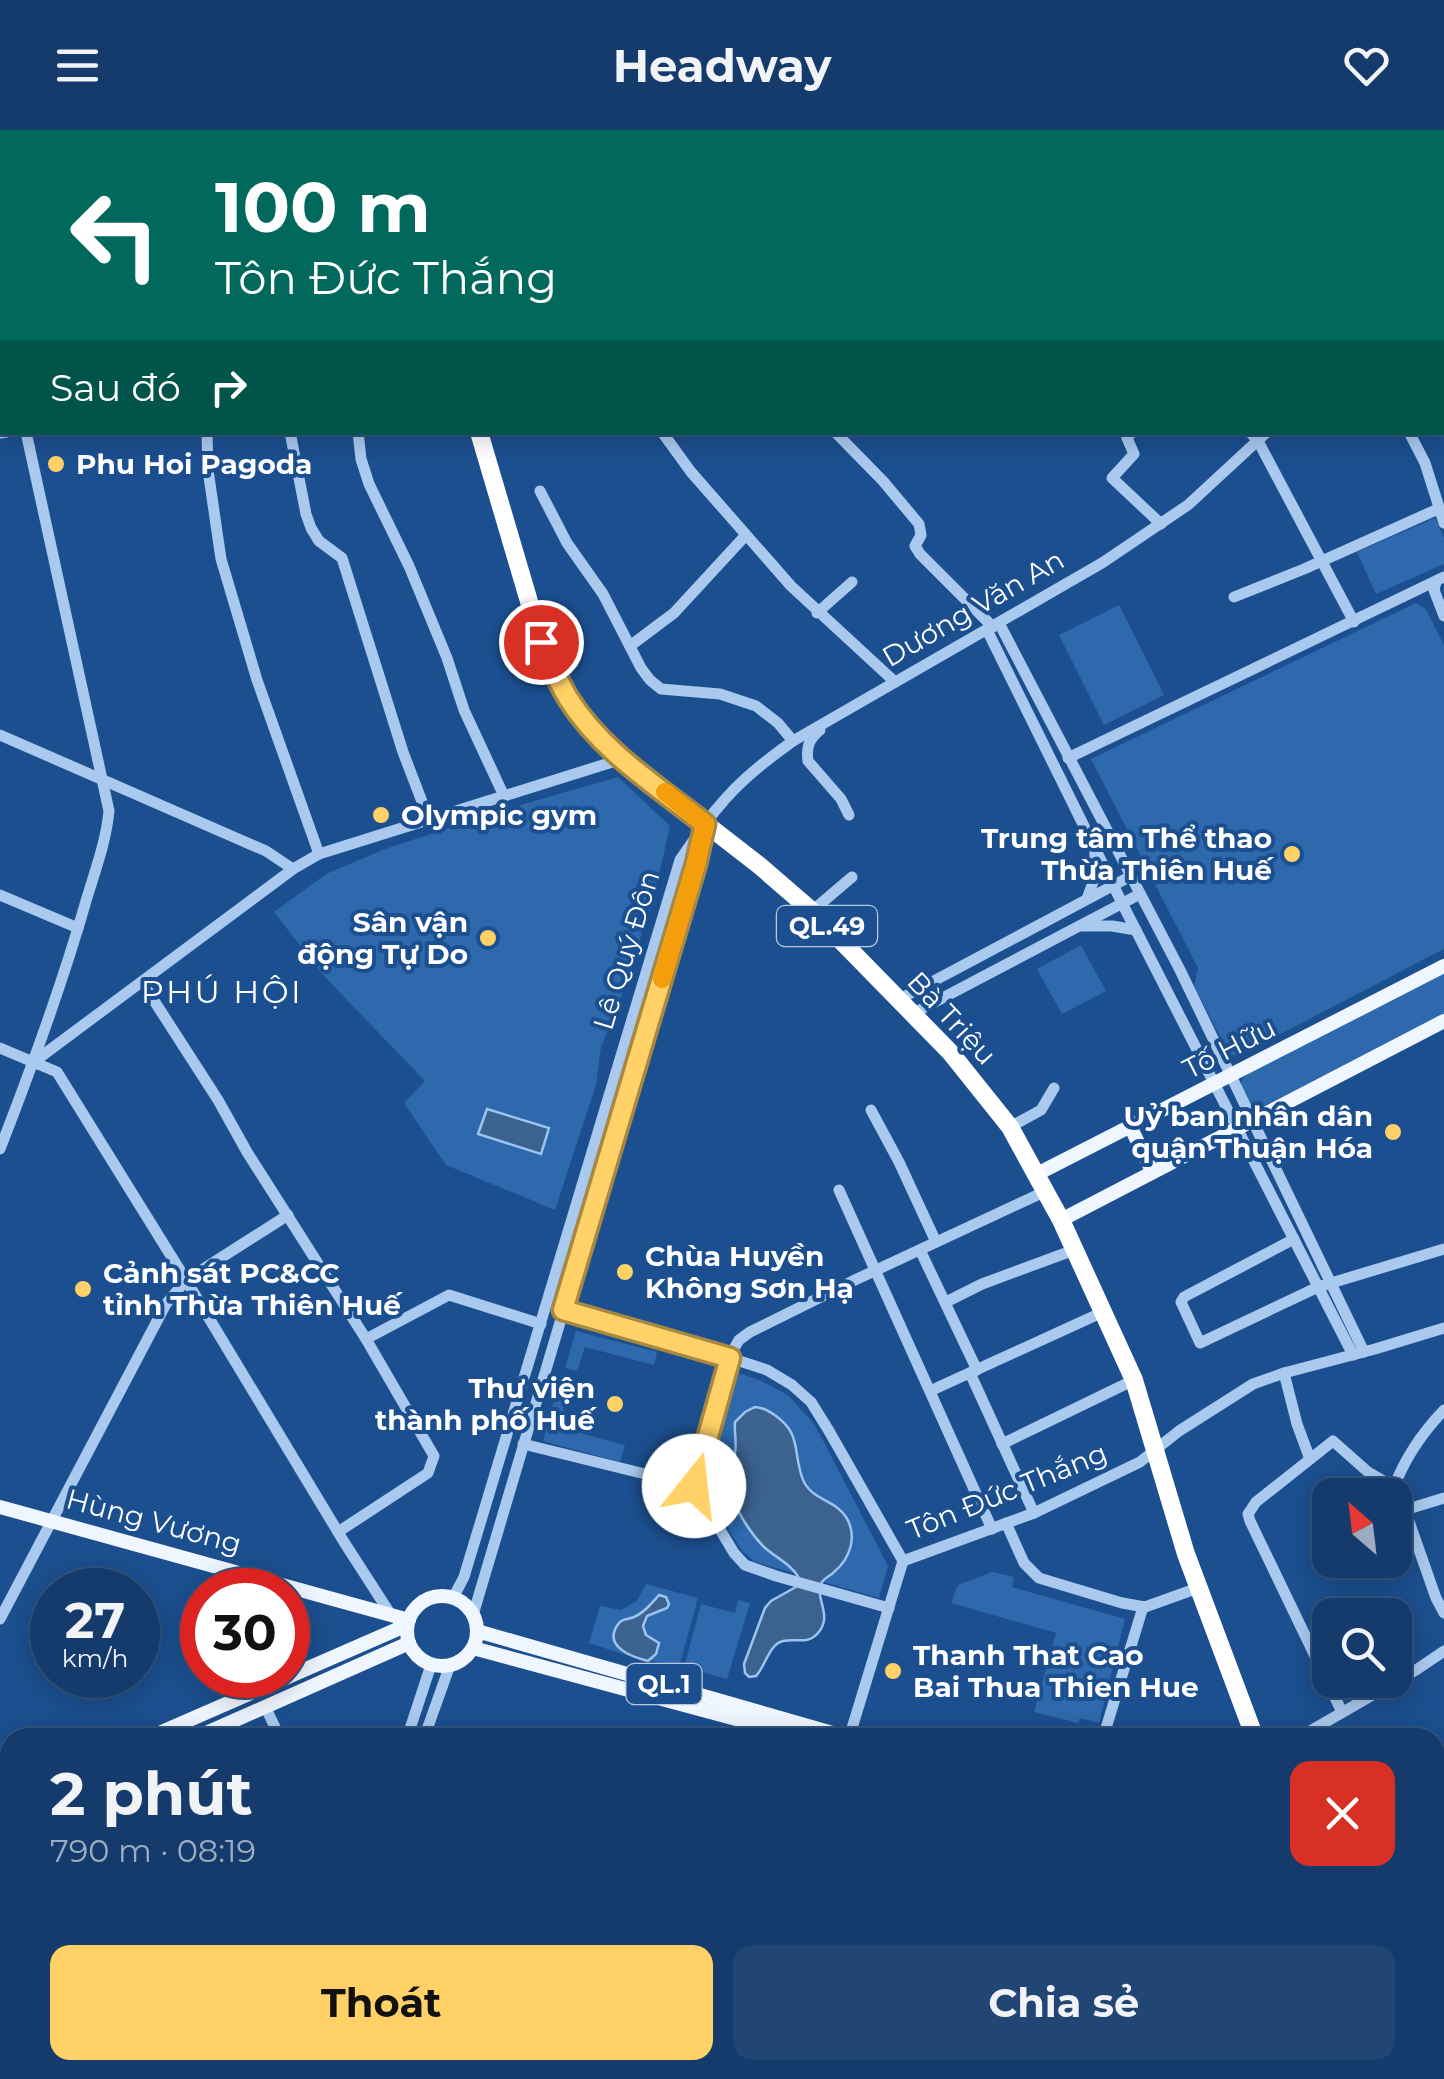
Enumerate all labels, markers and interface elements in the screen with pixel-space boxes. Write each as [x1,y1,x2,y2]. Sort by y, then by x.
icon: menu [50,38,105,93]
text: Headway [613,38,831,93]
icon: heart [1339,38,1394,93]
text: 100 m [215,164,431,250]
icon: left [50,170,180,300]
text: Tôn Đức Thắng [215,250,557,305]
icon: right [201,360,256,415]
text: Sau đó [50,364,181,411]
place label: Phu Hoi Pagoda [76,447,312,481]
marker: Phu Hoi Pagoda [45,453,67,475]
street label: Dương Văn An [876,542,1070,674]
pin [499,600,584,685]
icon: arrive [514,615,569,670]
place label: Olympic gym [401,798,597,832]
marker: Olympic gym [370,804,392,826]
place label: Trung tâm Thể thao Thừa Thiên Huế [981,821,1274,887]
marker: Trung tâm Thể thao Thừa Thiên Huế [1281,843,1303,865]
street label: Lê Quý Đôn [586,866,666,1034]
place label: Sân vận động Tự Do [297,905,468,971]
road number: QL.49 [777,906,877,946]
marker: Sân vận động Tự Do [477,927,499,949]
street label: Bà Triệu [900,964,1004,1072]
district label: PHÚ HỘI [141,972,303,1011]
street label: Tố Hữu [1177,1010,1281,1086]
place label: Uỷ ban nhân dân quận Thuận Hóa [1123,1099,1373,1165]
marker: Uỷ ban nhân dân quận Thuận Hóa [1382,1121,1404,1143]
place label: Chùa Huyền Không Sơn Hạ [645,1239,854,1305]
place label: Cảnh sát PC&CC tỉnh Thừa Thiên Huế [103,1256,403,1322]
marker: Chùa Huyền Không Sơn Hạ [614,1261,636,1283]
marker: Cảnh sát PC&CC tỉnh Thừa Thiên Huế [72,1278,94,1300]
place label: Thư viện thành phố Huế [375,1371,597,1437]
marker: Thư viện thành phố Huế [604,1393,626,1415]
position arrow [642,1434,746,1538]
street label: Tôn Đức Thắng [902,1435,1112,1547]
north arrow [1312,1478,1412,1578]
map controls [1312,1478,1412,1698]
street label: Hùng Vương [63,1481,245,1561]
speed limit sign: 30 [180,1568,310,1698]
text: 27 [65,1590,125,1651]
button: search [1312,1598,1412,1698]
place label: Thanh That Cao Bai Thua Thien Hue [913,1638,1199,1704]
text: km/h [62,1643,128,1673]
marker: Thanh That Cao Bai Thua Thien Hue [882,1660,904,1682]
road number: QL.1 [626,1664,702,1704]
text: 2 phút [50,1757,253,1830]
button: close [1290,1761,1395,1866]
text: 790 m · 08:19 [50,1831,256,1870]
button: Thoát [50,1945,713,2060]
button: Chia sẻ [733,1945,1395,2060]

